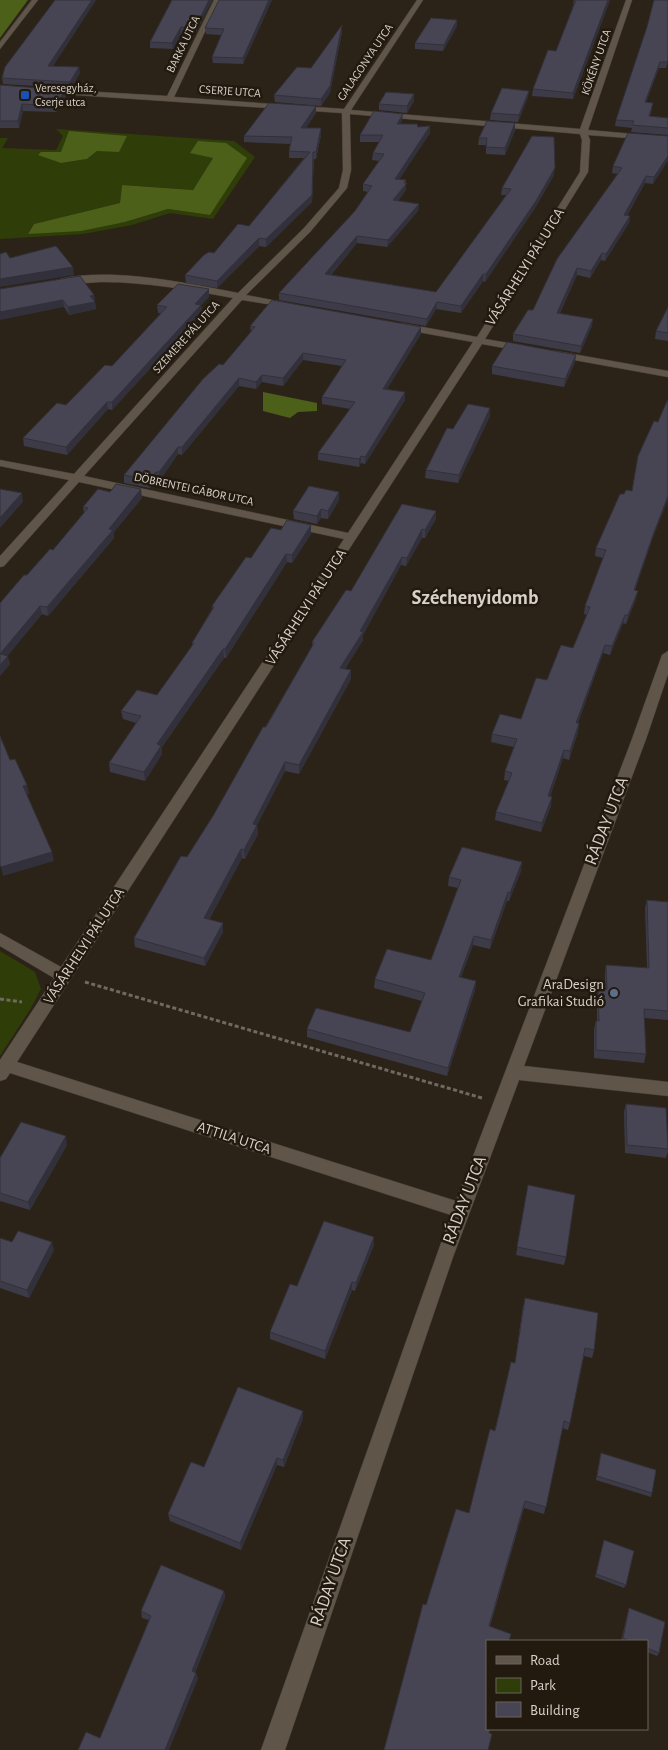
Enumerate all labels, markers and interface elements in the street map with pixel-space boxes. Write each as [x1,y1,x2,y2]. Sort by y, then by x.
street label: BARKA UTCA [164,14,202,74]
street label: GALAGONYA UTCA [335,21,395,103]
street label: KÖKÉNY UTCA [578,27,613,97]
place label: Veresegyház, Cserje utca [35,82,97,109]
street label: CSERJE UTCA [199,83,261,99]
marker: Veresegyház, Cserje utca [19,89,31,101]
street label: VÁSÁRHELYI PÁL UTCA [481,204,567,328]
street label: SZEMERE PÁL UTCA [150,298,222,376]
street label: DÖBRENTEI GÁBOR UTCA [133,469,255,508]
street label: VÁSÁRHELYI PÁL UTCA [261,545,349,668]
district label: Széchenyidomb [412,588,538,608]
street label: RÁDAY UTCA [579,773,632,868]
street label: VÁSÁRHELYI PÁL UTCA [39,884,127,1007]
place label: AraDesign Grafikai Studió [518,977,604,1009]
marker: AraDesign Grafikai Studió [608,987,620,999]
street label: ATTILA UTCA [195,1119,273,1157]
street label: RÁDAY UTCA [437,1152,490,1247]
street label: RÁDAY UTCA [305,1534,355,1629]
legend [486,1640,648,1730]
text: Road [530,1653,560,1668]
text: Park [530,1678,556,1693]
text: Building [530,1703,580,1718]

